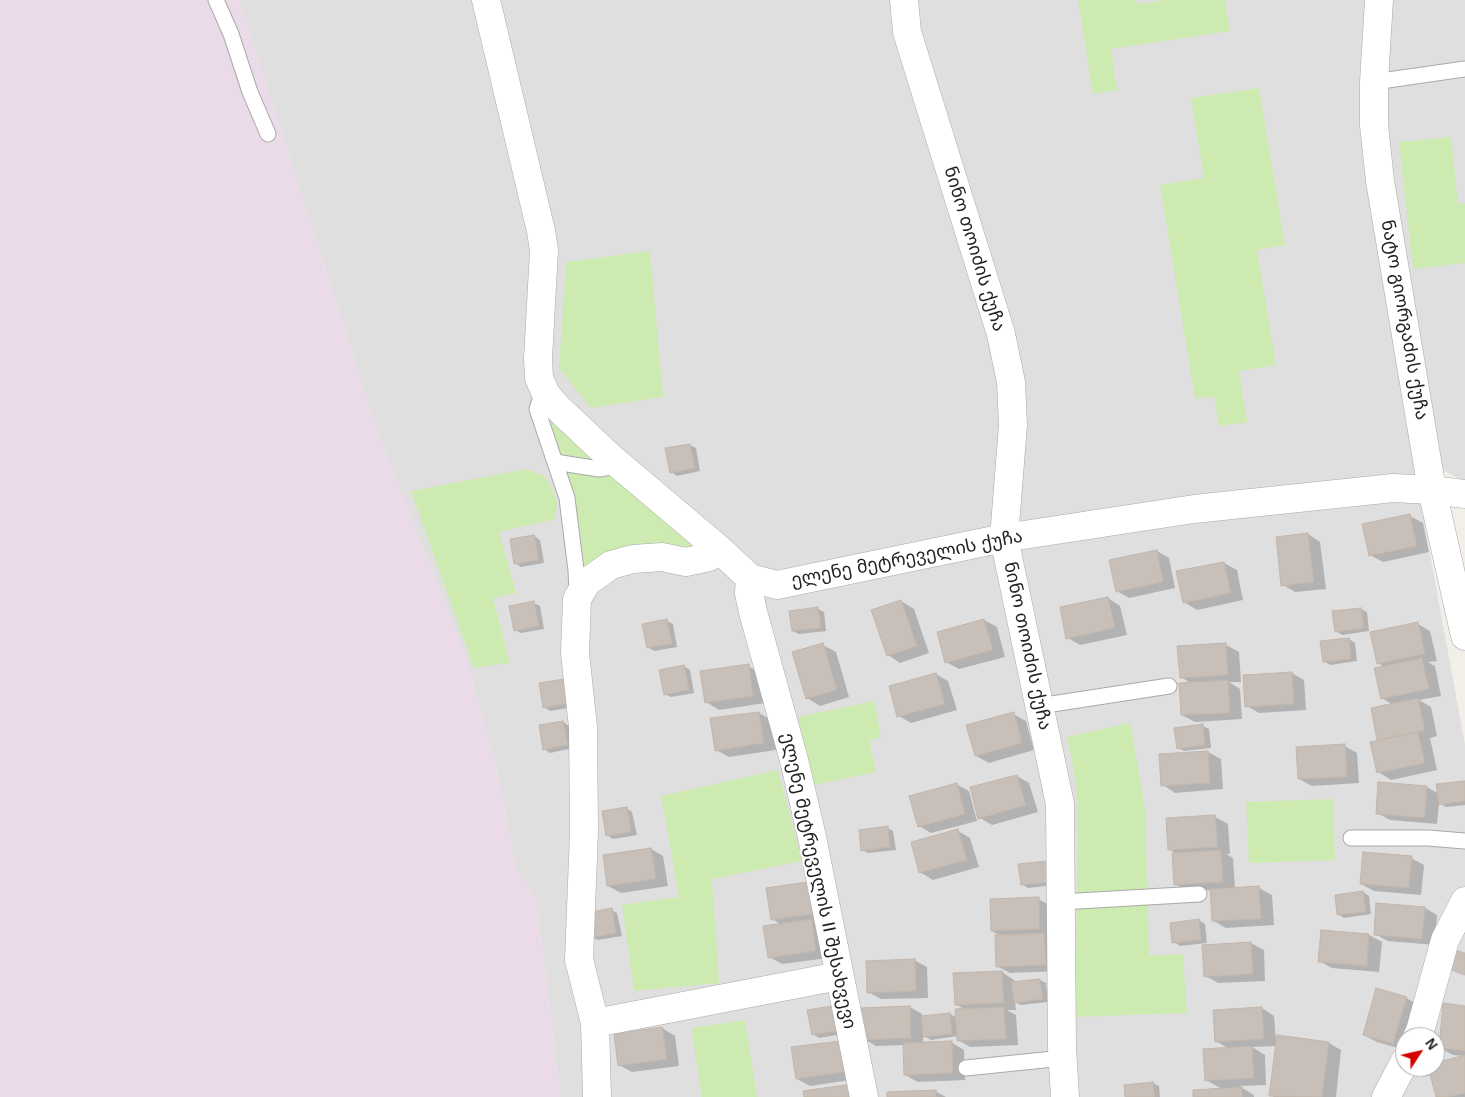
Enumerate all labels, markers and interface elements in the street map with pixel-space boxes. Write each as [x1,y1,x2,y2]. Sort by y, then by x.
street label: ნინო თოიძის ქუჩა [939,164,1009,334]
street label: ნატო გიორგაძის ქუჩა [1376,218,1432,422]
street label: ელენე მეტრეველის ქუჩა [789,526,1025,592]
street label: ნინო თოიძის ქუჩა [999,560,1055,732]
street label: ელენე მეტრეველის II შესახვევი [776,731,860,1031]
north arrow [1395,1027,1445,1077]
text: N [1422,1035,1441,1053]

